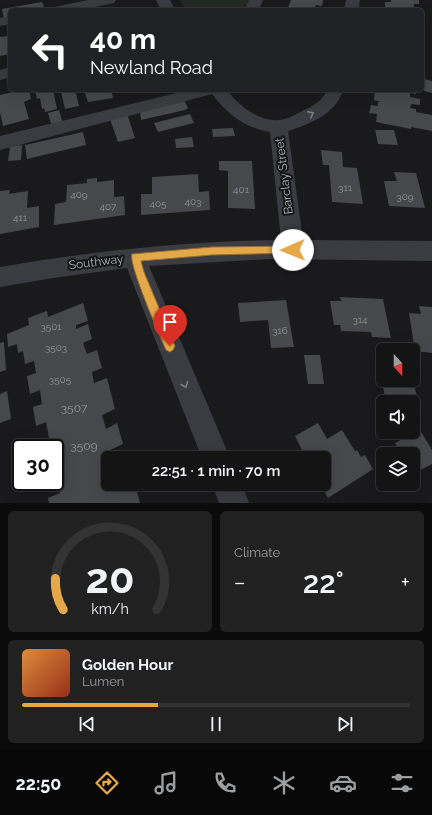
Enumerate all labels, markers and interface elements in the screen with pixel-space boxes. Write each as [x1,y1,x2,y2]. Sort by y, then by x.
text: 40 m [90,23,156,56]
icon: left [24,24,76,76]
text: Newland Road [90,57,213,78]
one-way arrow [307,112,314,119]
street label: Barclay Street [272,137,296,215]
house number: 311 [338,182,353,193]
house number: 401 [233,184,250,195]
house number: 409 [70,189,88,200]
house number: 309 [396,191,414,202]
house number: 403 [185,196,201,207]
house number: 405 [149,198,167,209]
house number: 407 [100,201,117,212]
house number: 411 [13,212,28,223]
position arrow [272,229,314,271]
street label: Southway [68,252,125,272]
pin [153,305,187,346]
icon: arrive [159,311,181,333]
house number: 314 [352,314,368,325]
house number: 3501 [40,321,62,332]
house number: 316 [272,325,288,336]
house number: 3503 [45,342,67,353]
north arrow [376,343,420,387]
map controls [376,343,420,491]
house number: 3505 [49,374,72,385]
one-way arrow [181,381,189,388]
button: sound [376,395,420,439]
house number: 3507 [61,401,88,415]
speed limit sign: 30 [12,439,64,491]
house number: 3509 [70,439,98,453]
button: layers [376,447,420,491]
text: 22:51 · 1 min · 70 m [152,462,280,480]
text: Climate [234,545,280,560]
text: 20 [86,553,134,602]
text: 22° [303,565,344,600]
text: − [234,569,246,595]
text: + [401,569,410,595]
text: km/h [91,600,129,616]
text: Golden Hour [82,656,173,674]
text: Lumen [82,674,124,689]
icon: previous [76,713,98,735]
icon: pause [205,713,227,735]
icon: next [334,713,356,735]
icon: directions [93,769,121,797]
icon: music [152,769,180,797]
icon: phone [211,769,239,797]
icon: climate [270,769,298,797]
icon: car [329,769,357,797]
icon: filters [388,769,416,797]
text: 22:50 [16,773,61,794]

